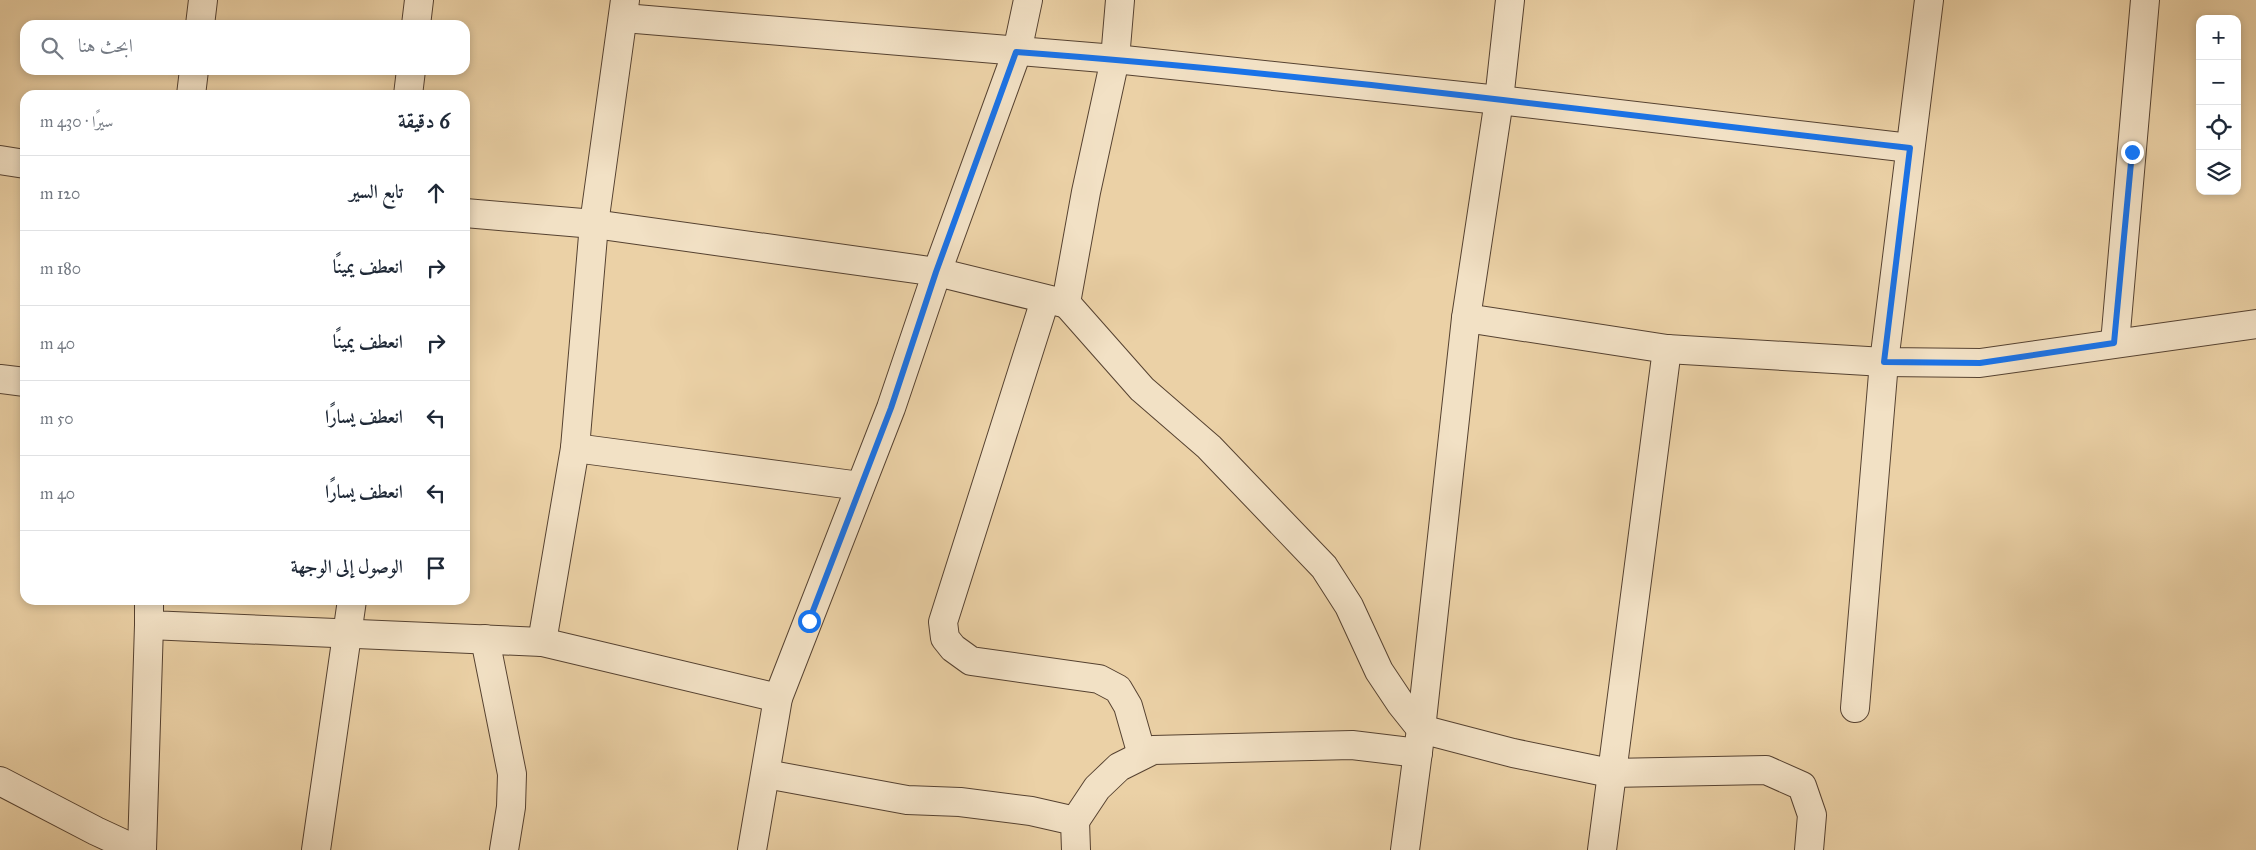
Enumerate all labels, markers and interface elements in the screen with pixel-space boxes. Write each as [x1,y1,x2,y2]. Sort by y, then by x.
map controls [2196,15,2241,195]
button: + [2196,15,2241,60]
search box [20,20,470,75]
icon: search [38,34,66,62]
text: ابحث هنا [78,34,133,57]
button: − [2196,60,2241,105]
button: locate [2196,105,2241,150]
text: 6 دقيقة [398,108,450,134]
text: سيرًا · 430 m [40,112,113,131]
route end [2121,141,2144,164]
button: layers [2196,150,2241,195]
icon: ahead [422,179,450,207]
text: تابع السير [349,180,403,203]
text: 120 m [40,184,80,203]
icon: right [422,254,450,282]
text: انعطف يمينًا [333,255,403,278]
text: 180 m [40,259,81,278]
icon: right [422,329,450,357]
text: انعطف يمينًا [333,330,403,353]
text: 40 m [40,334,75,353]
icon: left [422,404,450,432]
text: انعطف يسارًا [325,405,403,428]
text: 50 m [40,409,74,428]
icon: left [422,479,450,507]
text: انعطف يسارًا [325,480,403,503]
text: 40 m [40,484,75,503]
icon: arrive [422,554,450,582]
text: الوصول إلى الوجهة [291,555,403,578]
route start [798,610,821,633]

